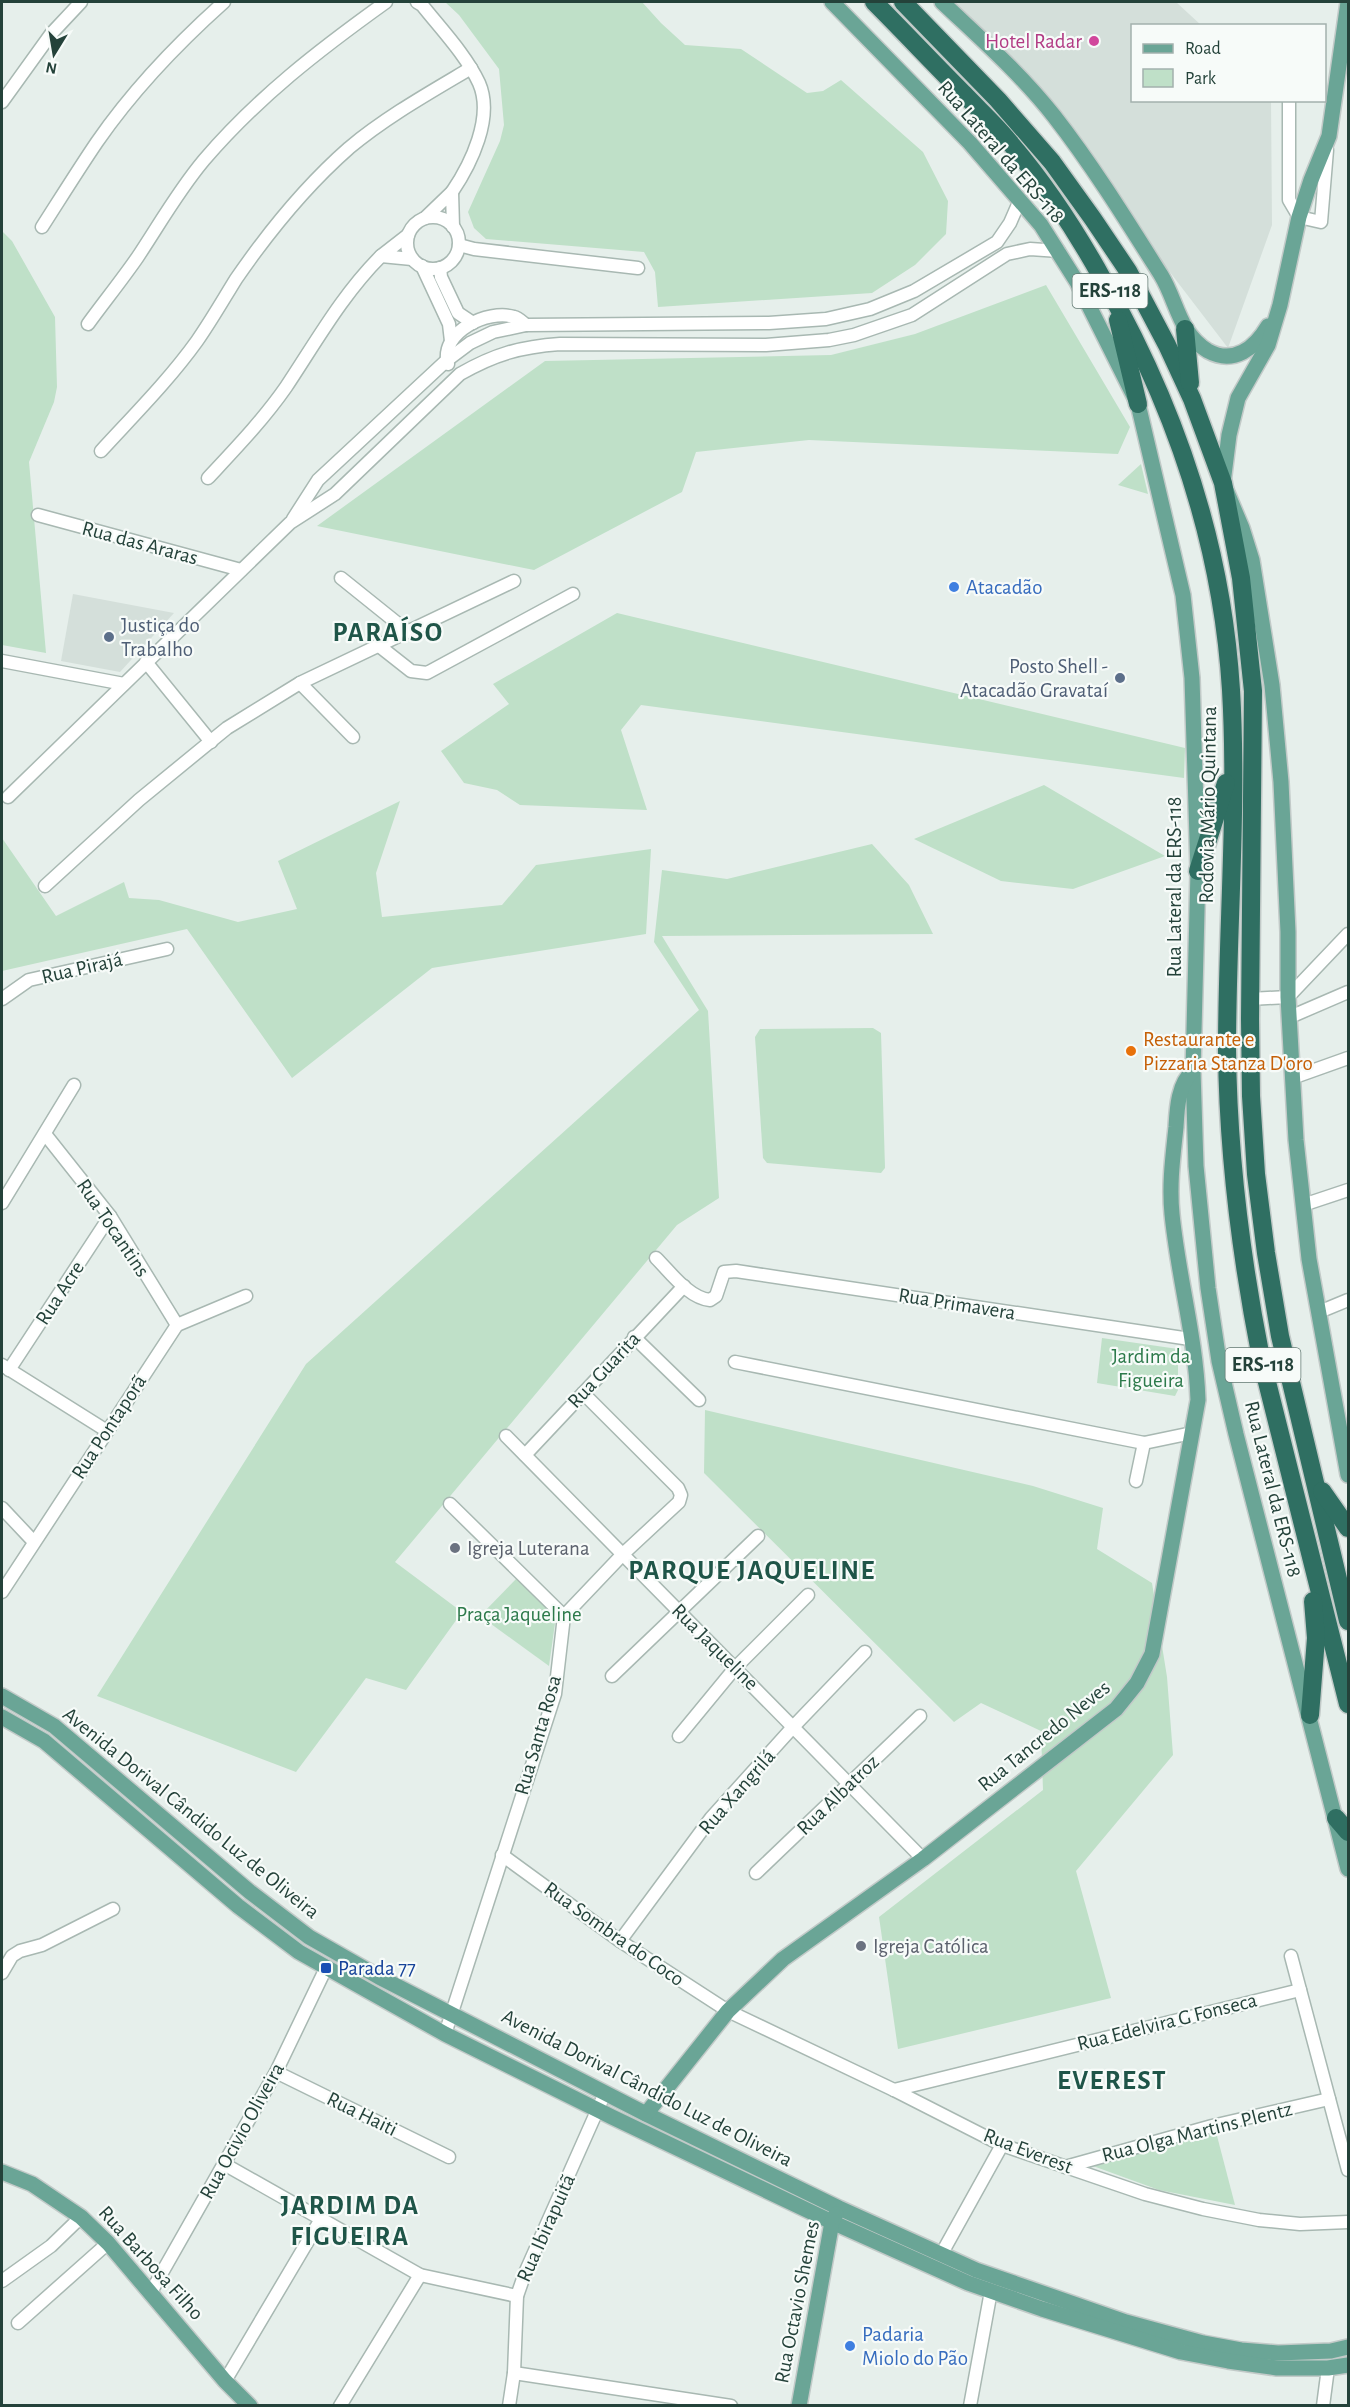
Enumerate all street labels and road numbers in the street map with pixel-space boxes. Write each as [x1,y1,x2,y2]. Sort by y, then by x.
street label: Rua Lateral da ERS-118 [934,77,1068,227]
road number: ERS-118 [1072,274,1148,308]
street label: Rua das Araras [80,517,200,569]
street label: Rodovia Mário Quintana [1196,706,1220,904]
street label: Rua Lateral da ERS-118 [1164,796,1185,978]
street label: Rua Pirajá [39,948,125,988]
street label: Rua Tocantins [73,1175,153,1281]
street label: Rua Acre [32,1257,88,1329]
street label: Rua Primavera [897,1284,1017,1324]
street label: Rua Guarita [564,1328,645,1412]
road number: ERS-118 [1226,1348,1300,1382]
street label: Rua Pontaporã [68,1371,151,1483]
street label: Rua Lateral da ERS-118 [1241,1399,1305,1579]
street label: Rua Jaqueline [668,1600,762,1694]
street label: Rua Santa Rosa [511,1672,565,1797]
street label: Rua Tancredo Neves [974,1677,1114,1795]
street label: Avenida Dorival Cândido Luz de Oliveira [59,1703,323,1923]
street label: Rua Xangrilá [695,1745,779,1838]
street label: Rua Albatroz [793,1751,883,1839]
street label: Rua Sombra do Coco [540,1878,688,1990]
street label: Rua Edelvira G Fonseca [1075,1989,1259,2055]
street label: Avenida Dorival Cândido Luz de Oliveira [498,2005,796,2171]
street label: Rua Ocivio Oliveira [196,2059,288,2203]
street label: Rua Haiti [323,2088,401,2140]
street label: Rua Olga Martins Plentz [1100,2098,1294,2166]
street label: Rua Everest [980,2124,1076,2178]
street label: Rua Ibirapuitã [513,2171,579,2285]
street label: Rua Barbosa Filho [95,2202,207,2324]
street label: Rua Octavio Shemes [771,2219,823,2385]

